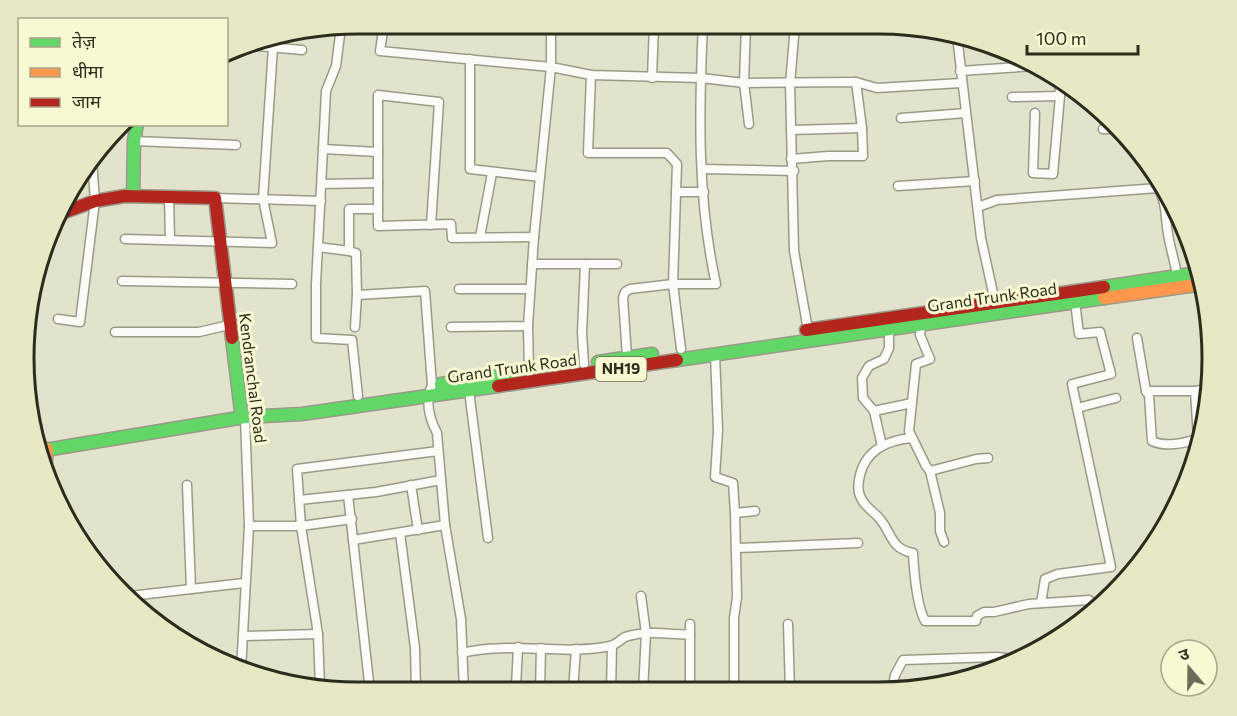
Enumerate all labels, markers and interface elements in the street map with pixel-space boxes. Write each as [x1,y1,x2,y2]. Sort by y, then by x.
legend [18,18,228,126]
scale bar [1027,18,1138,56]
text: 100 m [1036,27,1086,49]
text: तेज़ [72,30,96,52]
text: धीमा [72,60,103,82]
text: जाम [72,90,102,112]
street label: Grand Trunk Road [926,278,1058,315]
street label: Kendranchal Road [236,312,271,444]
street label: Grand Trunk Road [446,349,578,386]
road number: NH19 [596,357,646,381]
north arrow [1159,638,1219,698]
text: उ [1176,643,1192,664]

